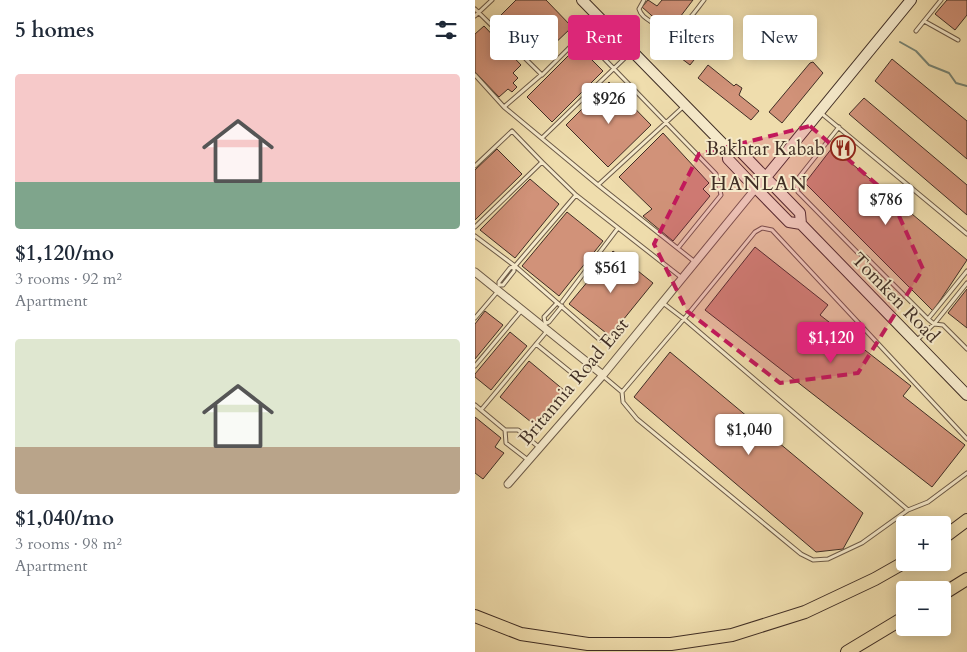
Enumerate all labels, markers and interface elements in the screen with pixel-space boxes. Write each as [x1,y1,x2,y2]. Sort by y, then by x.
chip: Buy [490,15,558,60]
chip: Rent [568,15,640,60]
chip: Filters [650,15,733,60]
chip: New [743,15,817,60]
text: 5 homes [15,16,94,45]
icon: filters [432,16,460,44]
pin: $926 [579,82,639,125]
text: $926 [593,88,625,110]
icon: home [193,106,283,196]
restaurant icon: Bakhtar Kabab [830,135,856,161]
place label: Bakhtar Kabab [706,136,825,162]
district label: HANLAN [710,170,808,197]
pin: $786 [856,184,916,226]
text: $786 [870,189,902,211]
text: $1,120/mo [15,239,114,268]
street label: Tomken Road [845,247,945,349]
pin: $561 [581,252,641,294]
text: $561 [595,257,627,279]
text: 3 rooms · 92 m² [15,268,122,290]
text: Apartment [15,290,88,312]
street label: Britannia Road East [513,312,635,451]
pin: $1,120 [790,322,872,364]
text: $1,120 [808,327,854,349]
icon: home [193,371,283,461]
pin: $1,040 [708,414,790,456]
text: $1,040 [726,419,772,441]
text: $1,040/mo [15,504,114,533]
map controls [896,516,951,636]
button: + [896,516,951,571]
text: 3 rooms · 98 m² [15,533,122,555]
text: Apartment [15,555,88,577]
button: − [896,581,951,636]

